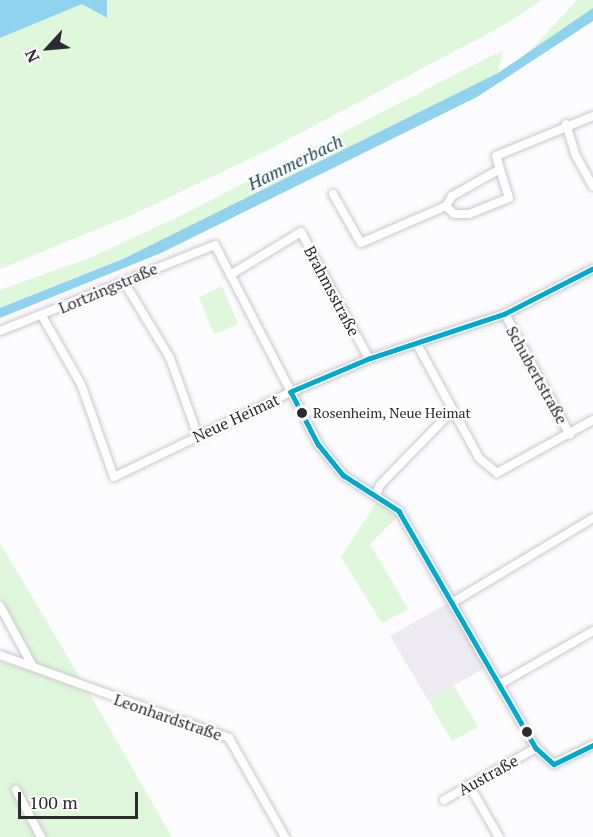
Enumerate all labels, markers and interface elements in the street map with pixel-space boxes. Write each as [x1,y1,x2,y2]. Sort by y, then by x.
north arrow [18,18,78,78]
text: N [19,46,44,66]
water label: Hammerbach [244,130,346,194]
street label: Brahmsstraße [300,243,364,339]
street label: Lortzingstraße [56,259,160,317]
street label: Schubertstraße [502,323,572,427]
street label: Neue Heimat [190,390,282,446]
place label: Rosenheim, Neue Heimat [313,405,471,421]
marker: Rosenheim, Neue Heimat [296,407,308,419]
street label: Leonhardstraße [111,690,225,744]
unlabelled marker [521,726,533,738]
street label: Austraße [455,751,521,799]
scale bar [21,780,141,818]
text: 100 m [29,790,78,814]

